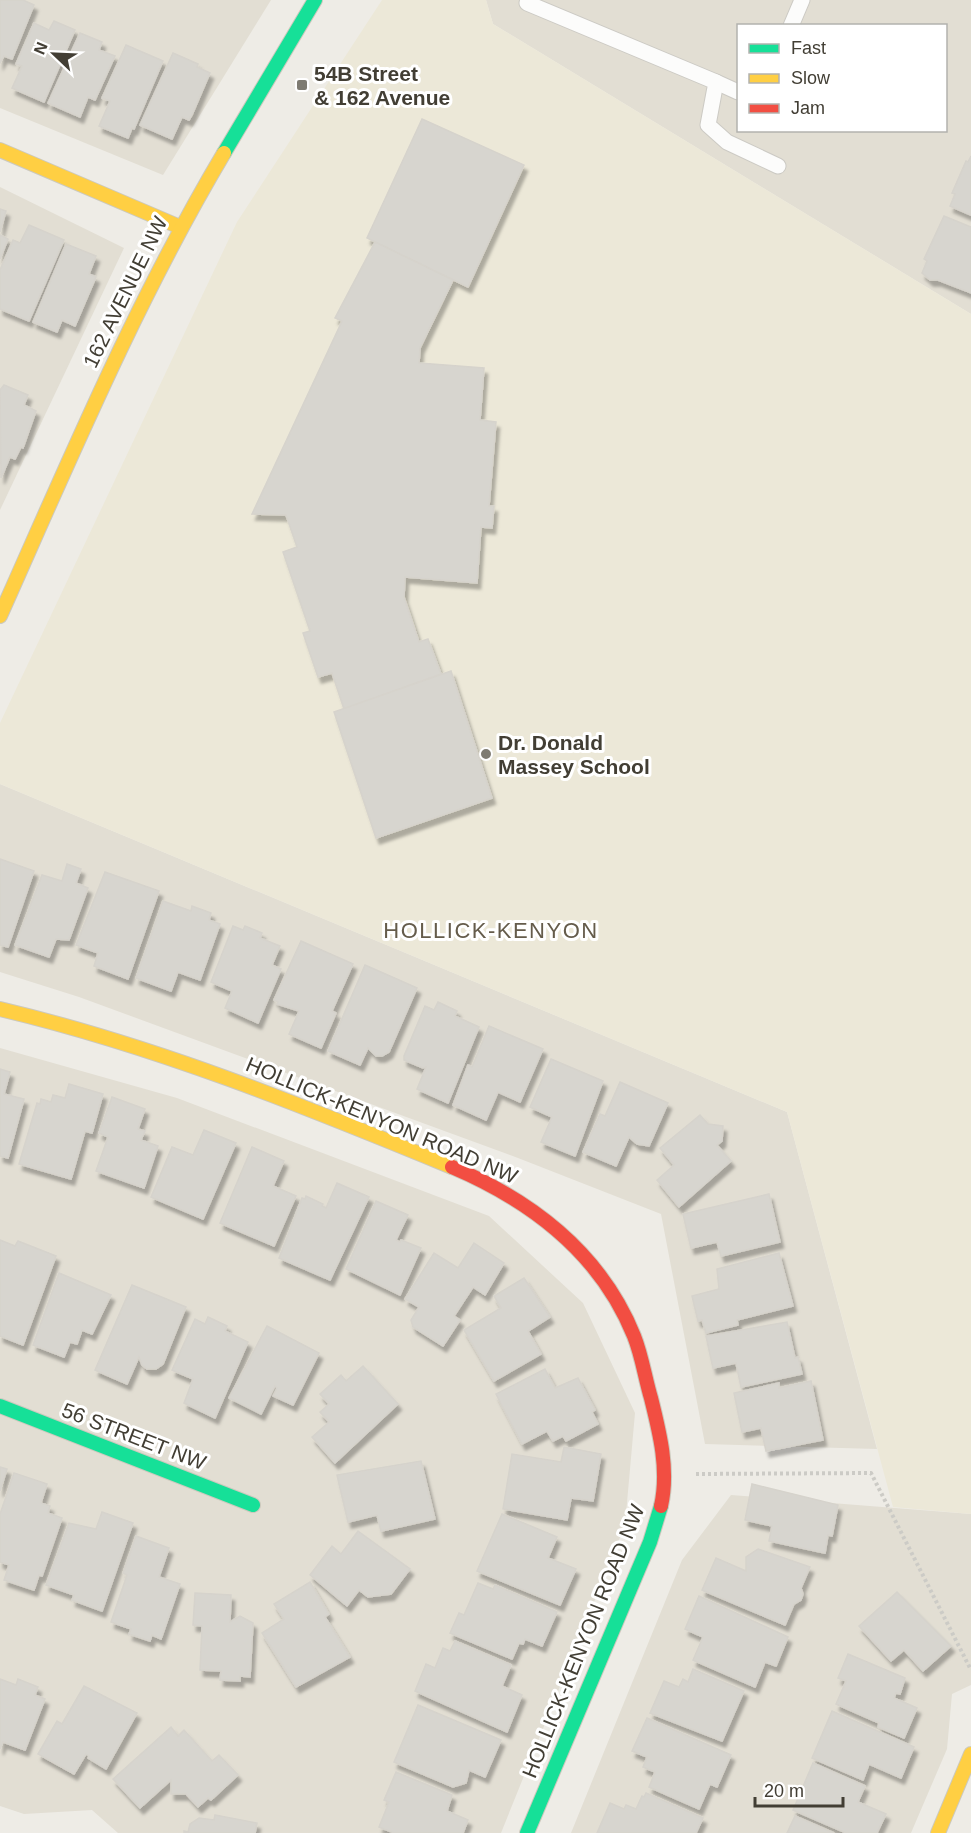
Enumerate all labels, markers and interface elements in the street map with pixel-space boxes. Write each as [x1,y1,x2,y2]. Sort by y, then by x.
north arrow [24,24,84,84]
legend [737,24,947,132]
text: Fast [791,38,826,58]
text: N [31,40,51,57]
place label: 54B Street & 162 Avenue [314,62,450,109]
text: Slow [791,68,831,88]
marker: 54B Street & 162 Avenue [295,78,309,92]
text: Jam [791,98,825,118]
street label: 162 AVENUE NW [78,213,172,371]
place label: Dr. Donald Massey School [498,731,650,778]
marker: Dr. Donald Massey School [479,747,493,761]
district label: HOLLICK-KENYON [383,918,599,943]
street label: HOLLICK-KENYON ROAD NW [243,1052,521,1188]
street label: 56 STREET NW [59,1398,209,1474]
street label: HOLLICK-KENYON ROAD NW [517,1501,649,1781]
scale bar [755,1770,844,1808]
text: 20 m [764,1781,804,1801]

